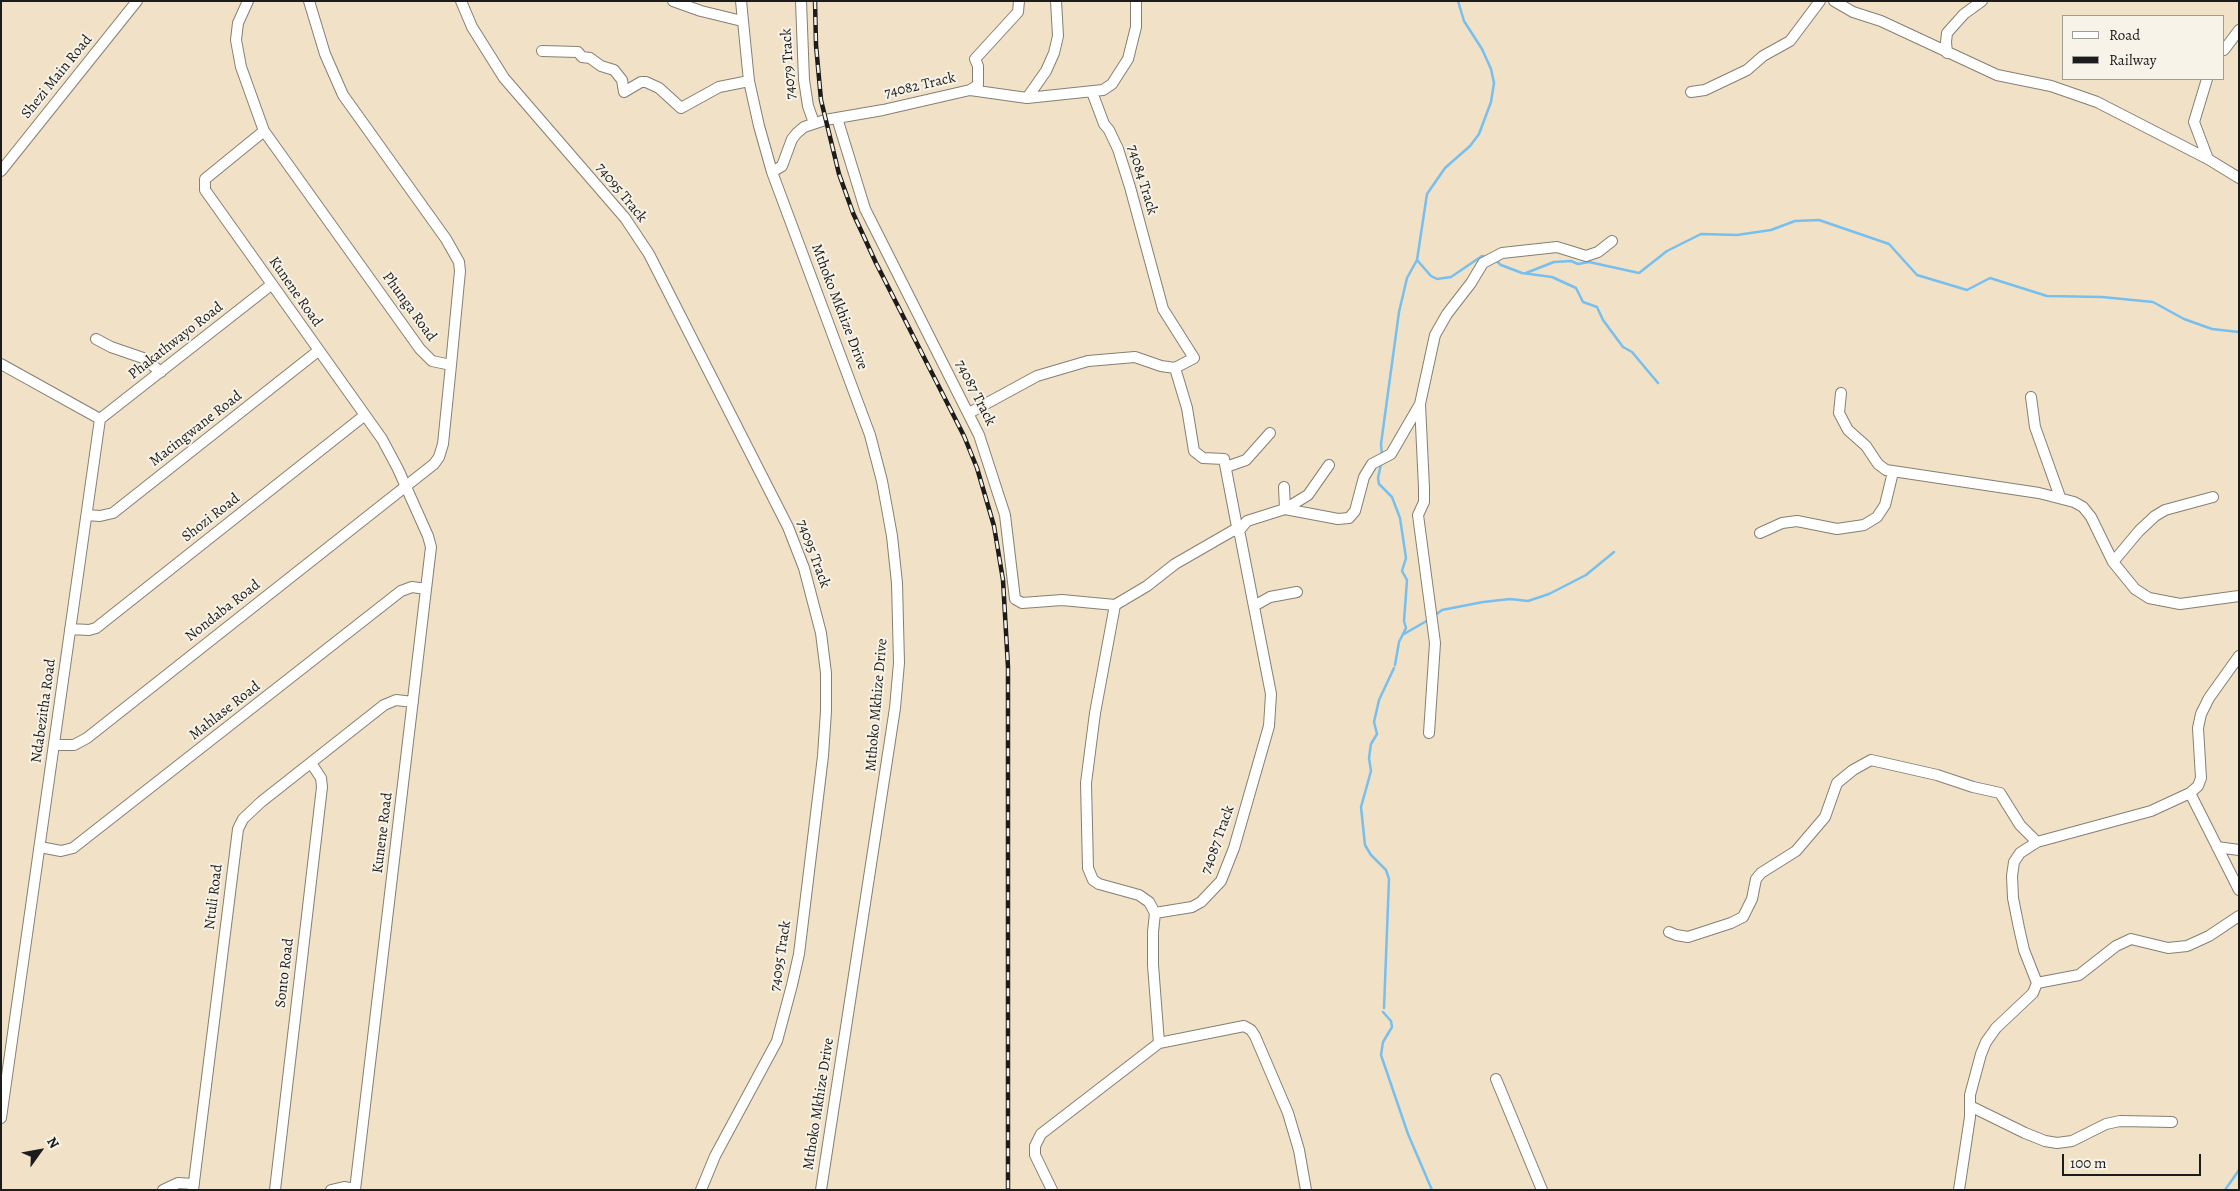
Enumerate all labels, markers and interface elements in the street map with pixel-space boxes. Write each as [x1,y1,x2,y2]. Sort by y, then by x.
legend [2062,15,2225,80]
text: Road [2109,25,2140,45]
street label: 74079 Track [778,28,800,100]
street label: Shezi Main Road [18,31,96,123]
text: Railway [2109,50,2156,70]
street label: 74082 Track [883,69,957,103]
street label: 74084 Track [1123,143,1161,217]
street label: 74095 Track [592,160,650,226]
street label: Mthoko Mkhize Drive [807,242,871,372]
street label: Kunene Road [264,254,326,330]
street label: Phunga Road [378,269,440,345]
street label: Phakathwayo Road [125,298,227,384]
street label: 74087 Track [951,357,999,429]
street label: Macingwane Road [146,387,246,471]
street label: Shozi Road [178,490,244,546]
street label: 74095 Track [792,517,834,591]
street label: Nondaba Road [182,576,264,646]
street label: Mthoko Mkhize Drive [862,638,892,772]
street label: Ndabezitha Road [28,658,60,764]
street label: Mahlase Road [186,678,264,744]
street label: Kunene Road [369,792,397,874]
street label: 74087 Track [1197,803,1239,877]
street label: Ntuli Road [201,863,227,931]
street label: 74095 Track [767,919,795,993]
street label: Sonto Road [272,937,298,1009]
street label: Mthoko Mkhize Drive [800,1037,838,1171]
north arrow [15,1126,65,1176]
text: N [42,1133,64,1152]
scale bar [2065,1144,2204,1176]
text: 100 m [2070,1153,2107,1173]

